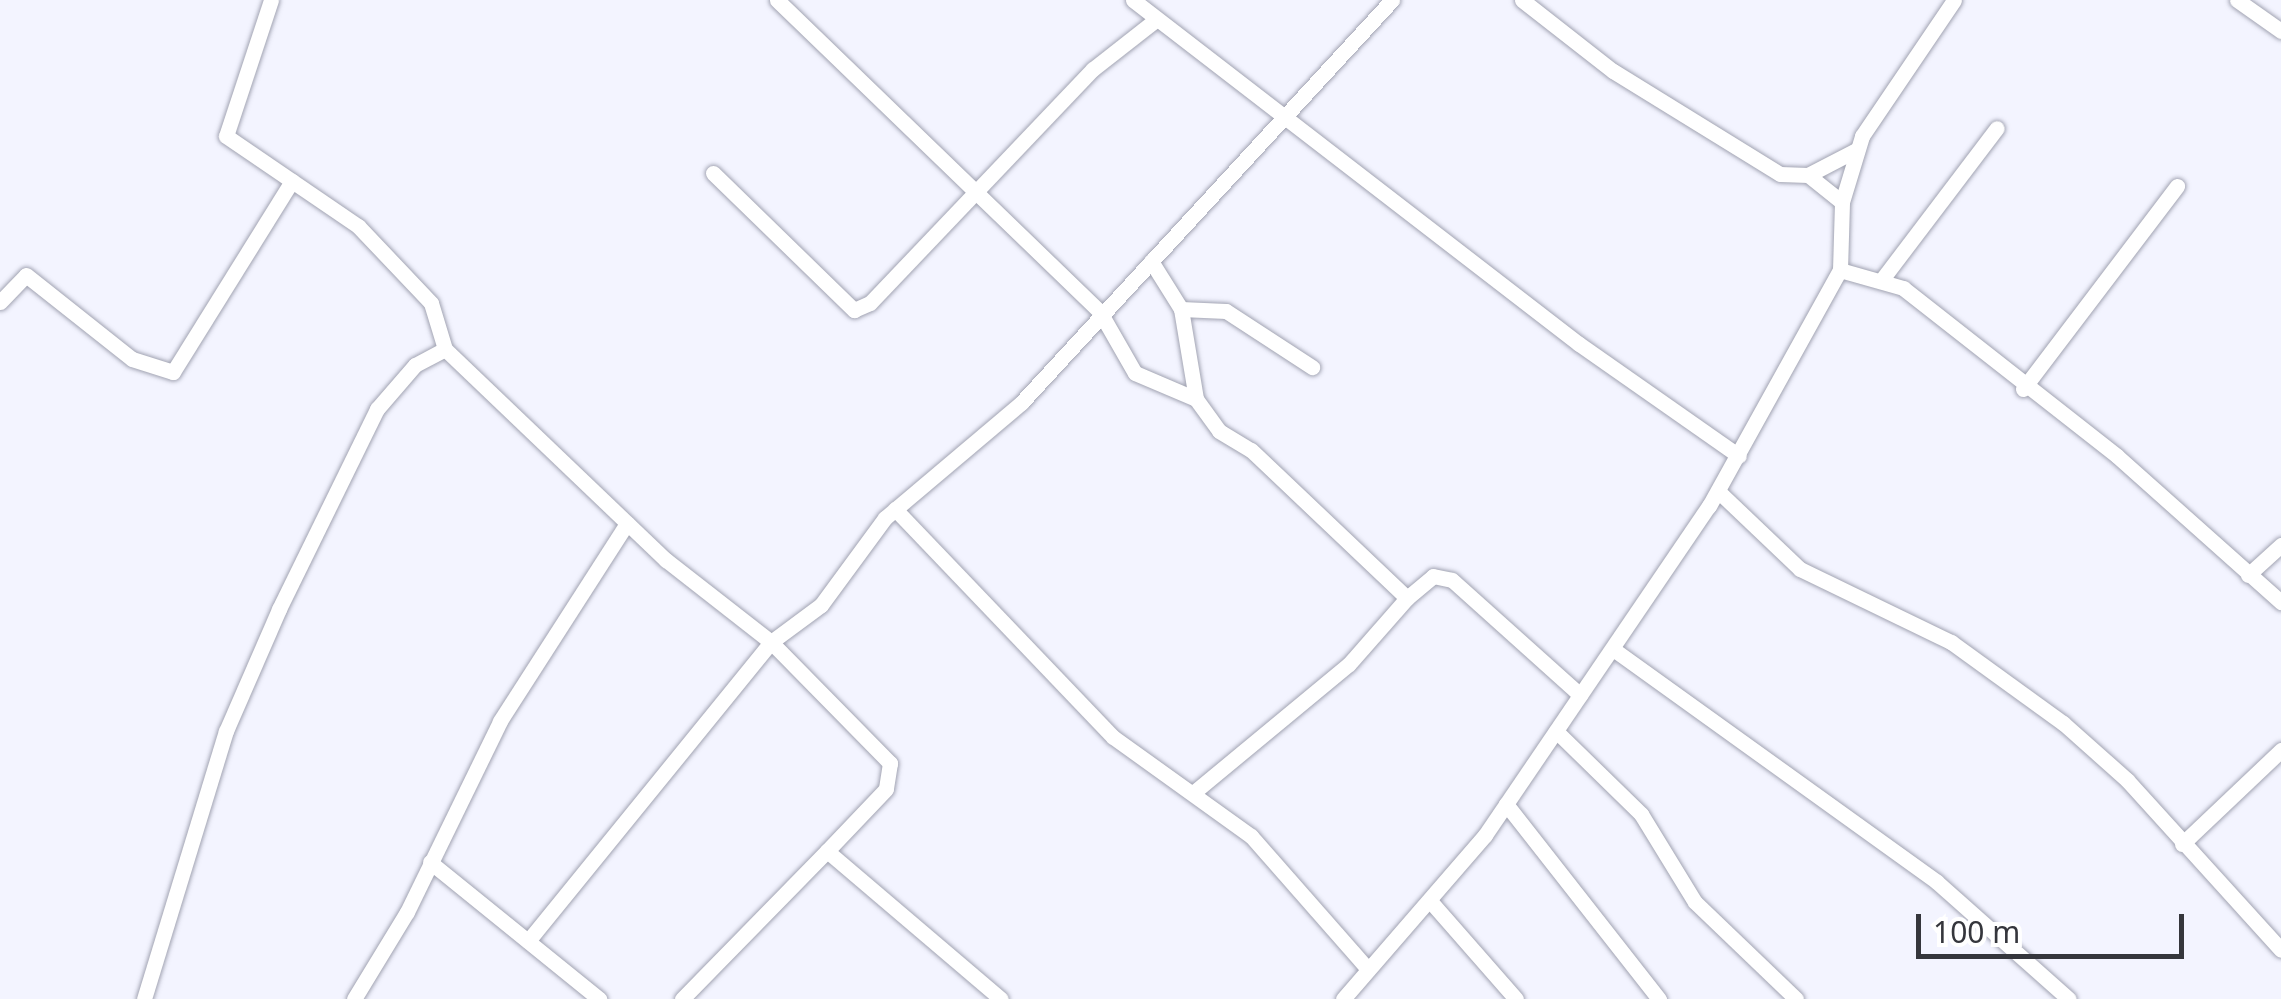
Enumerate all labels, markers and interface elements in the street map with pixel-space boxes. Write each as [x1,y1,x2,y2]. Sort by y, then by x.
scale bar [1921,894,2188,956]
text: 100 m [1933,911,2020,952]

